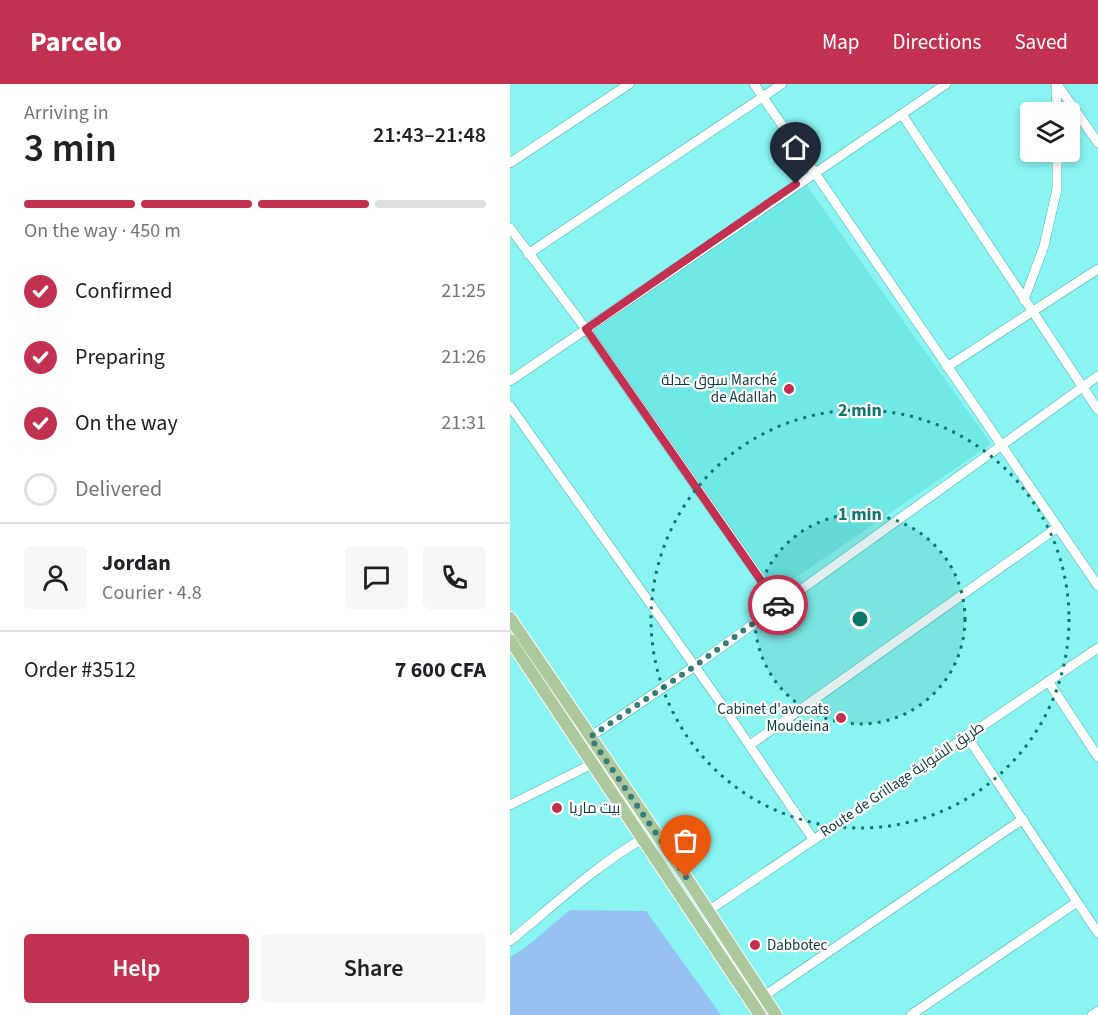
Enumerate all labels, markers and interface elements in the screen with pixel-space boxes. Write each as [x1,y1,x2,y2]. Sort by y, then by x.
text: Parcelo [30,22,122,62]
text: Map [822,27,860,57]
text: Directions [893,27,981,57]
text: Saved [1014,27,1068,57]
text: Arriving in [24,99,109,127]
map controls [1020,102,1080,162]
button: layers [1020,102,1080,162]
text: 21:43–21:48 [373,119,486,151]
text: 3 min [24,121,117,177]
pin [770,122,821,184]
icon: home [779,131,812,164]
text: On the way · 450 m [24,217,181,245]
icon: check [24,275,57,308]
text: Confirmed [75,275,172,307]
text: 21:25 [441,277,486,305]
icon: check [24,341,57,374]
text: Preparing [75,341,165,373]
text: 21:26 [441,343,486,371]
place label: سوق عدلة Marché de Adallah [661,370,777,408]
marker: سوق عدلة Marché de Adallah [782,382,796,396]
text: 2 min [838,398,882,423]
icon: check [24,407,57,440]
text: On the way [75,407,178,439]
text: 21:31 [441,409,486,437]
text: Delivered [75,473,162,505]
text: 1 min [838,502,882,527]
button: person [24,546,87,609]
button: chat [345,546,408,609]
button: phone [423,546,486,609]
text: Jordan [102,547,171,579]
courier [748,575,808,635]
text: Courier · 4.8 [102,579,202,607]
icon: car [762,589,795,622]
centre of rings [850,609,870,629]
text: Order #3512 [24,654,136,686]
text: 7 600 CFA [395,654,486,686]
place label: Cabinet d'avocats Moudeina [717,699,829,737]
marker: Cabinet d'avocats Moudeina [834,711,848,725]
street label: Route de Grillage طريق الشواية [816,717,988,842]
place label: بيت ماريا [569,798,620,819]
marker: بيت ماريا [550,801,564,815]
pin [660,815,711,877]
icon: bag [669,824,702,857]
button: Help [24,934,249,1003]
button: Share [261,934,486,1003]
place label: Dabbotec [767,935,828,956]
marker: Dabbotec [748,938,762,952]

